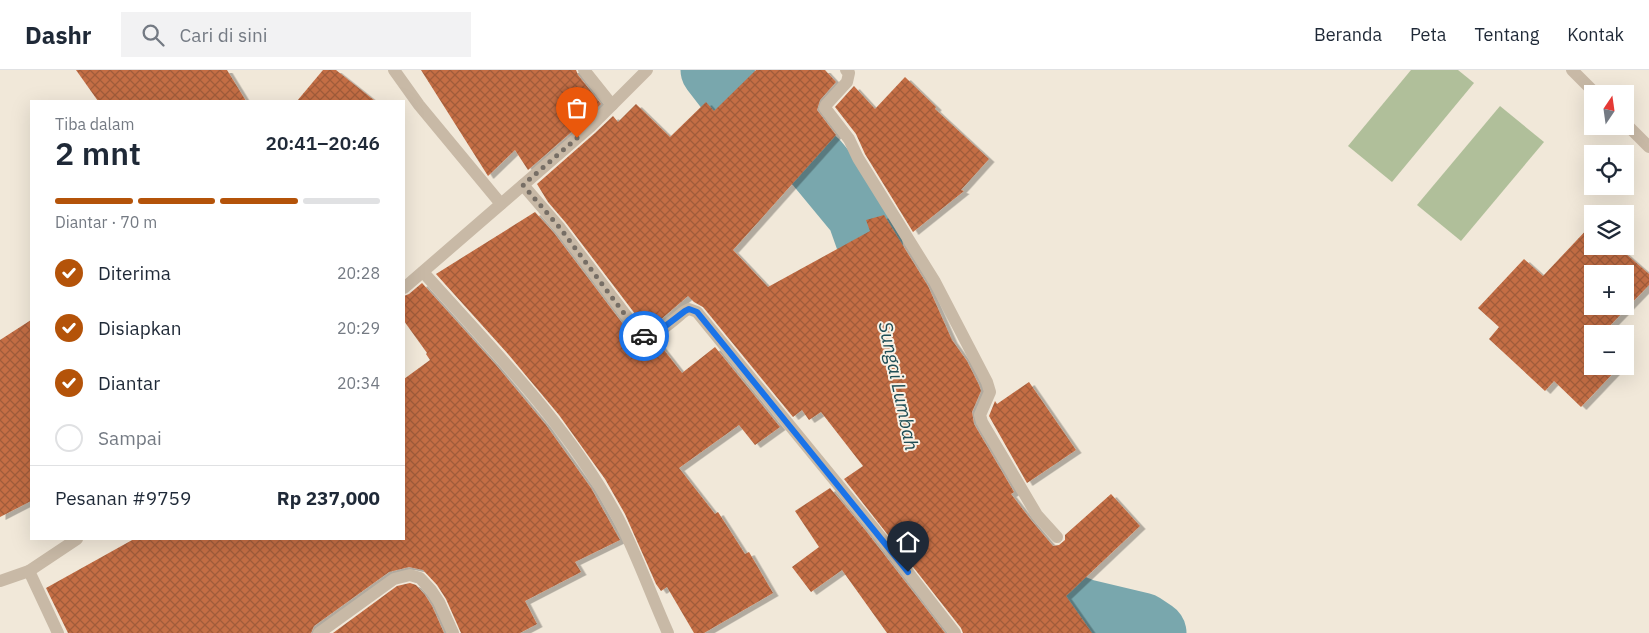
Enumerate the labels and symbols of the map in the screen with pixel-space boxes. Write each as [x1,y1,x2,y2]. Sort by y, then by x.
north arrow [1584,85,1634,135]
pin [556,87,598,138]
courier [619,311,669,361]
water label: Sungai Lumbah [874,319,924,453]
pin [887,521,929,572]

